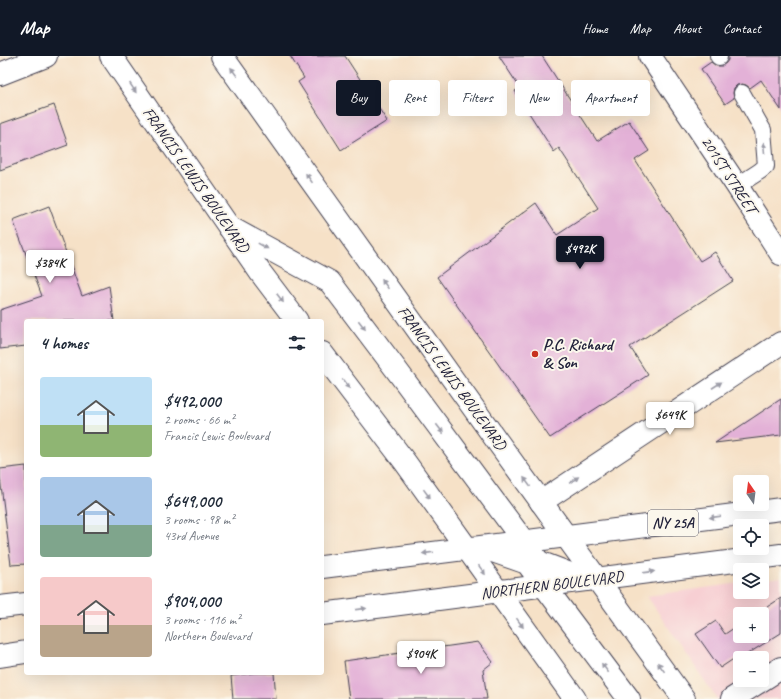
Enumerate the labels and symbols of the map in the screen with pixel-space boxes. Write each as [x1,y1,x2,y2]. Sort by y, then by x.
one-way arrow [230,67,238,77]
one-way arrow [129,83,137,93]
street label: FRANCIS LEWIS BOULEVARD [138,103,255,258]
street label: 201ST STREET [697,133,764,221]
one-way arrow [761,142,768,154]
one-way arrow [305,173,313,183]
pin: $492K [552,236,608,270]
one-way arrow [257,243,269,249]
pin: $384K [22,250,78,284]
one-way arrow [381,279,389,289]
one-way arrow [276,293,284,304]
street label: FRANCIS LEWIS BOULEVARD [393,302,512,455]
one-way arrow [358,320,367,331]
place label: P.C. Richard & Son [543,335,615,373]
marker: P.C. Richard & Son [530,349,540,359]
one-way arrow [341,379,350,390]
one-way arrow [712,381,722,389]
pin: $649K [642,402,698,436]
one-way arrow [436,424,444,434]
north arrow [733,475,769,511]
one-way arrow [568,476,579,484]
one-way arrow [523,477,531,487]
one-way arrow [423,488,432,499]
road number: NY 25A [648,510,698,536]
one-way arrow [708,514,721,521]
one-way arrow [422,550,434,556]
one-way arrow [478,565,486,575]
street label: NORTHERN BOULEVARD [480,566,626,604]
one-way arrow [643,569,655,575]
one-way arrow [355,606,367,612]
one-way arrow [516,618,524,629]
pin: $904K [393,641,449,675]
one-way arrow [601,662,610,673]
one-way arrow [657,662,665,673]

